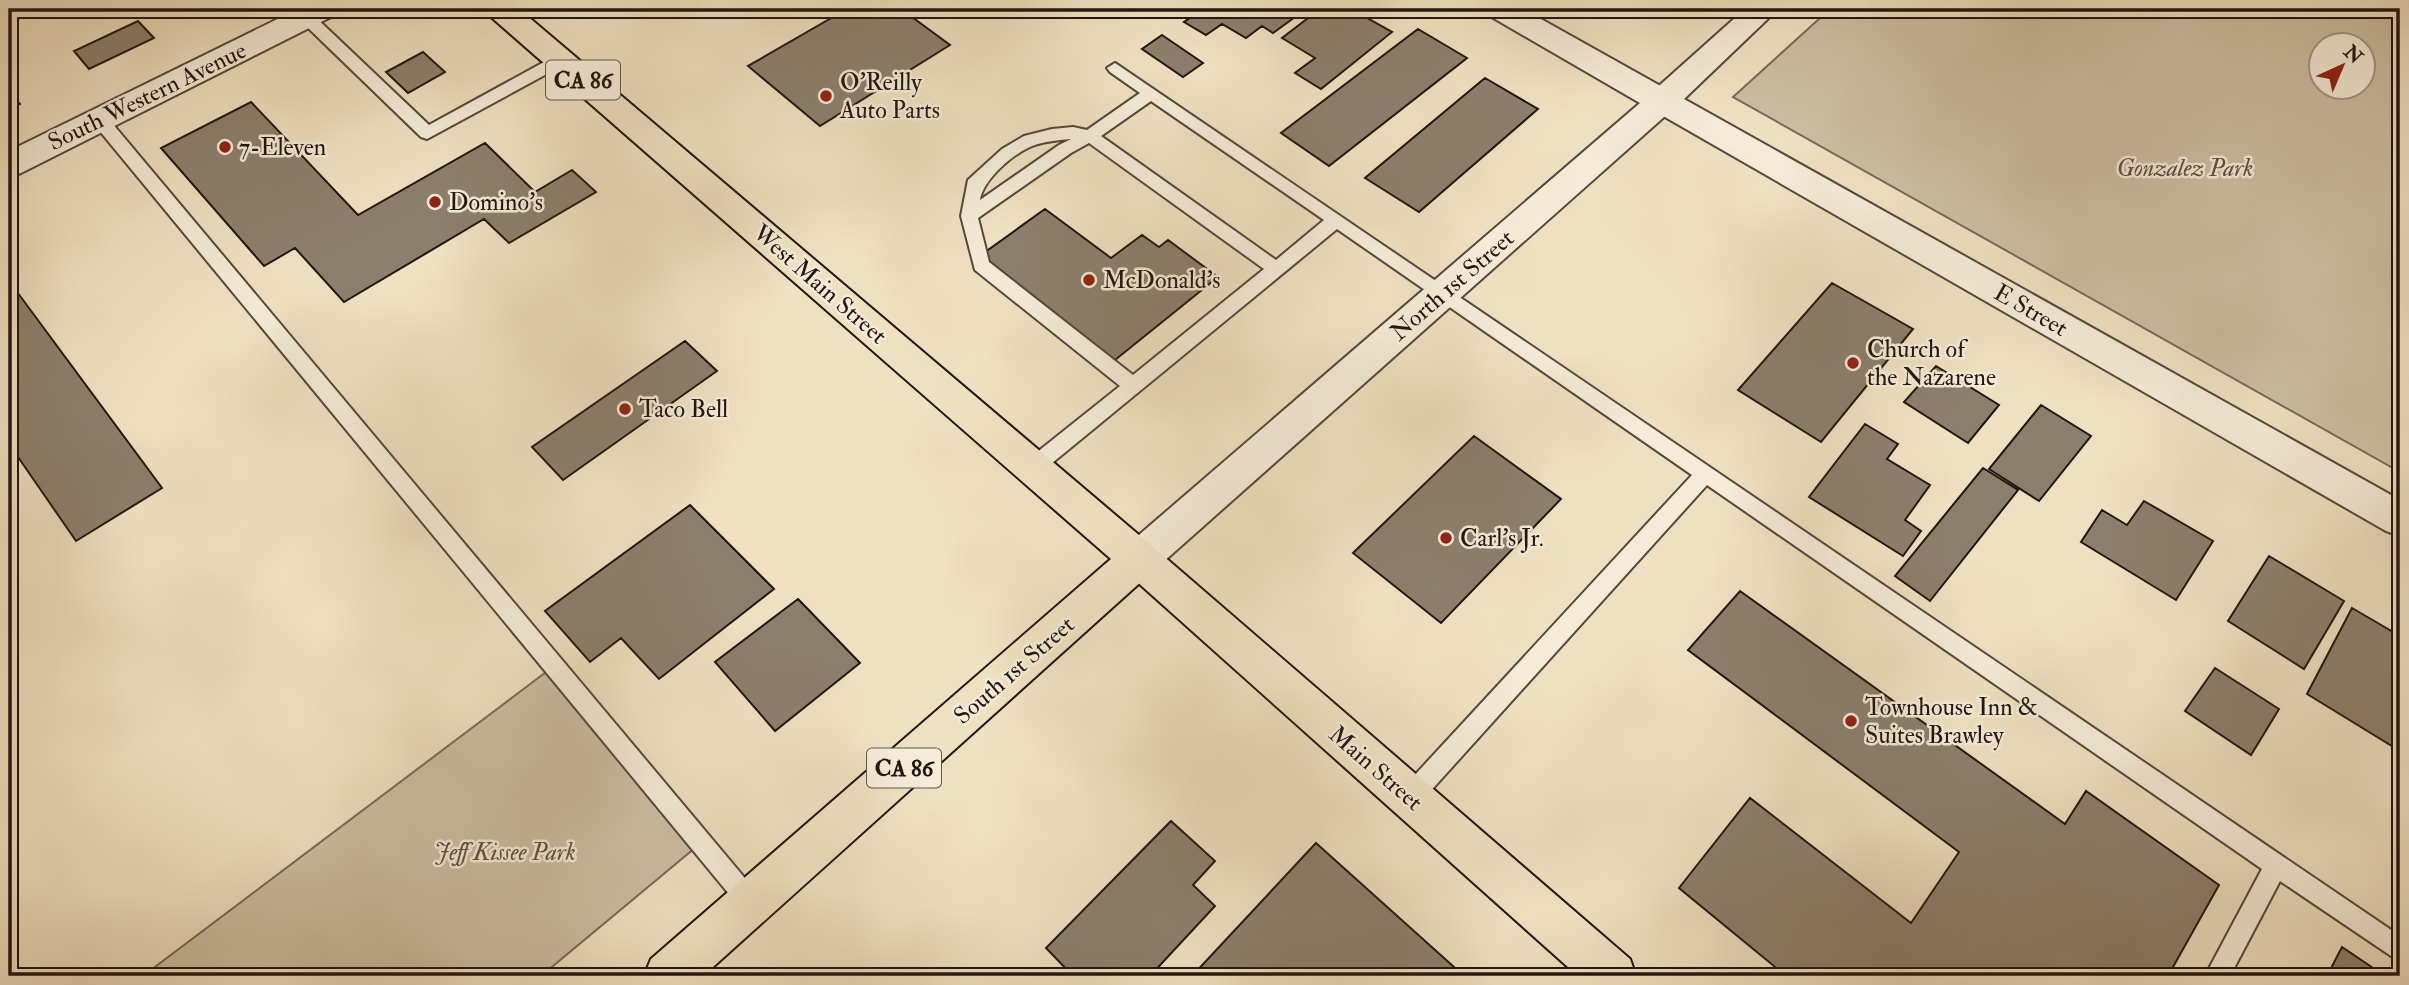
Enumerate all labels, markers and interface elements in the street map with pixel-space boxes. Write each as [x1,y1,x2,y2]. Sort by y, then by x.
north arrow [2308,32,2378,102]
street label: South Western Avenue [43,35,251,158]
text: N [2338,39,2368,70]
road number: CA 86 [546,60,620,100]
place label: O'Reilly Auto Parts [839,67,940,126]
marker: O'Reilly Auto Parts [818,88,834,104]
place label: 7-Eleven [239,132,326,163]
marker: 7-Eleven [217,139,233,155]
park label: Gonzalez Park [2117,153,2253,184]
place label: Domino's [449,187,543,218]
marker: Domino's [427,194,443,210]
street label: West Main Street [745,217,893,351]
street label: North 1st Street [1384,223,1521,348]
place label: McDonald's [1103,265,1221,296]
marker: McDonald's [1081,272,1097,288]
street label: E Street [1988,277,2073,344]
place label: Church of the Nazarene [1867,334,1996,393]
marker: Church of the Nazarene [1845,355,1861,371]
place label: Taco Bell [639,394,728,425]
marker: Taco Bell [617,401,633,417]
place label: Carl's Jr. [1460,523,1544,554]
marker: Carl's Jr. [1438,530,1454,546]
street label: South 1st Street [948,609,1081,731]
place label: Townhouse Inn & Suites Brawley [1865,692,2038,751]
marker: Townhouse Inn & Suites Brawley [1843,713,1859,729]
street label: Main Street [1322,719,1429,818]
road number: CA 86 [867,748,941,788]
park label: Jeff Kissee Park [434,837,576,868]

